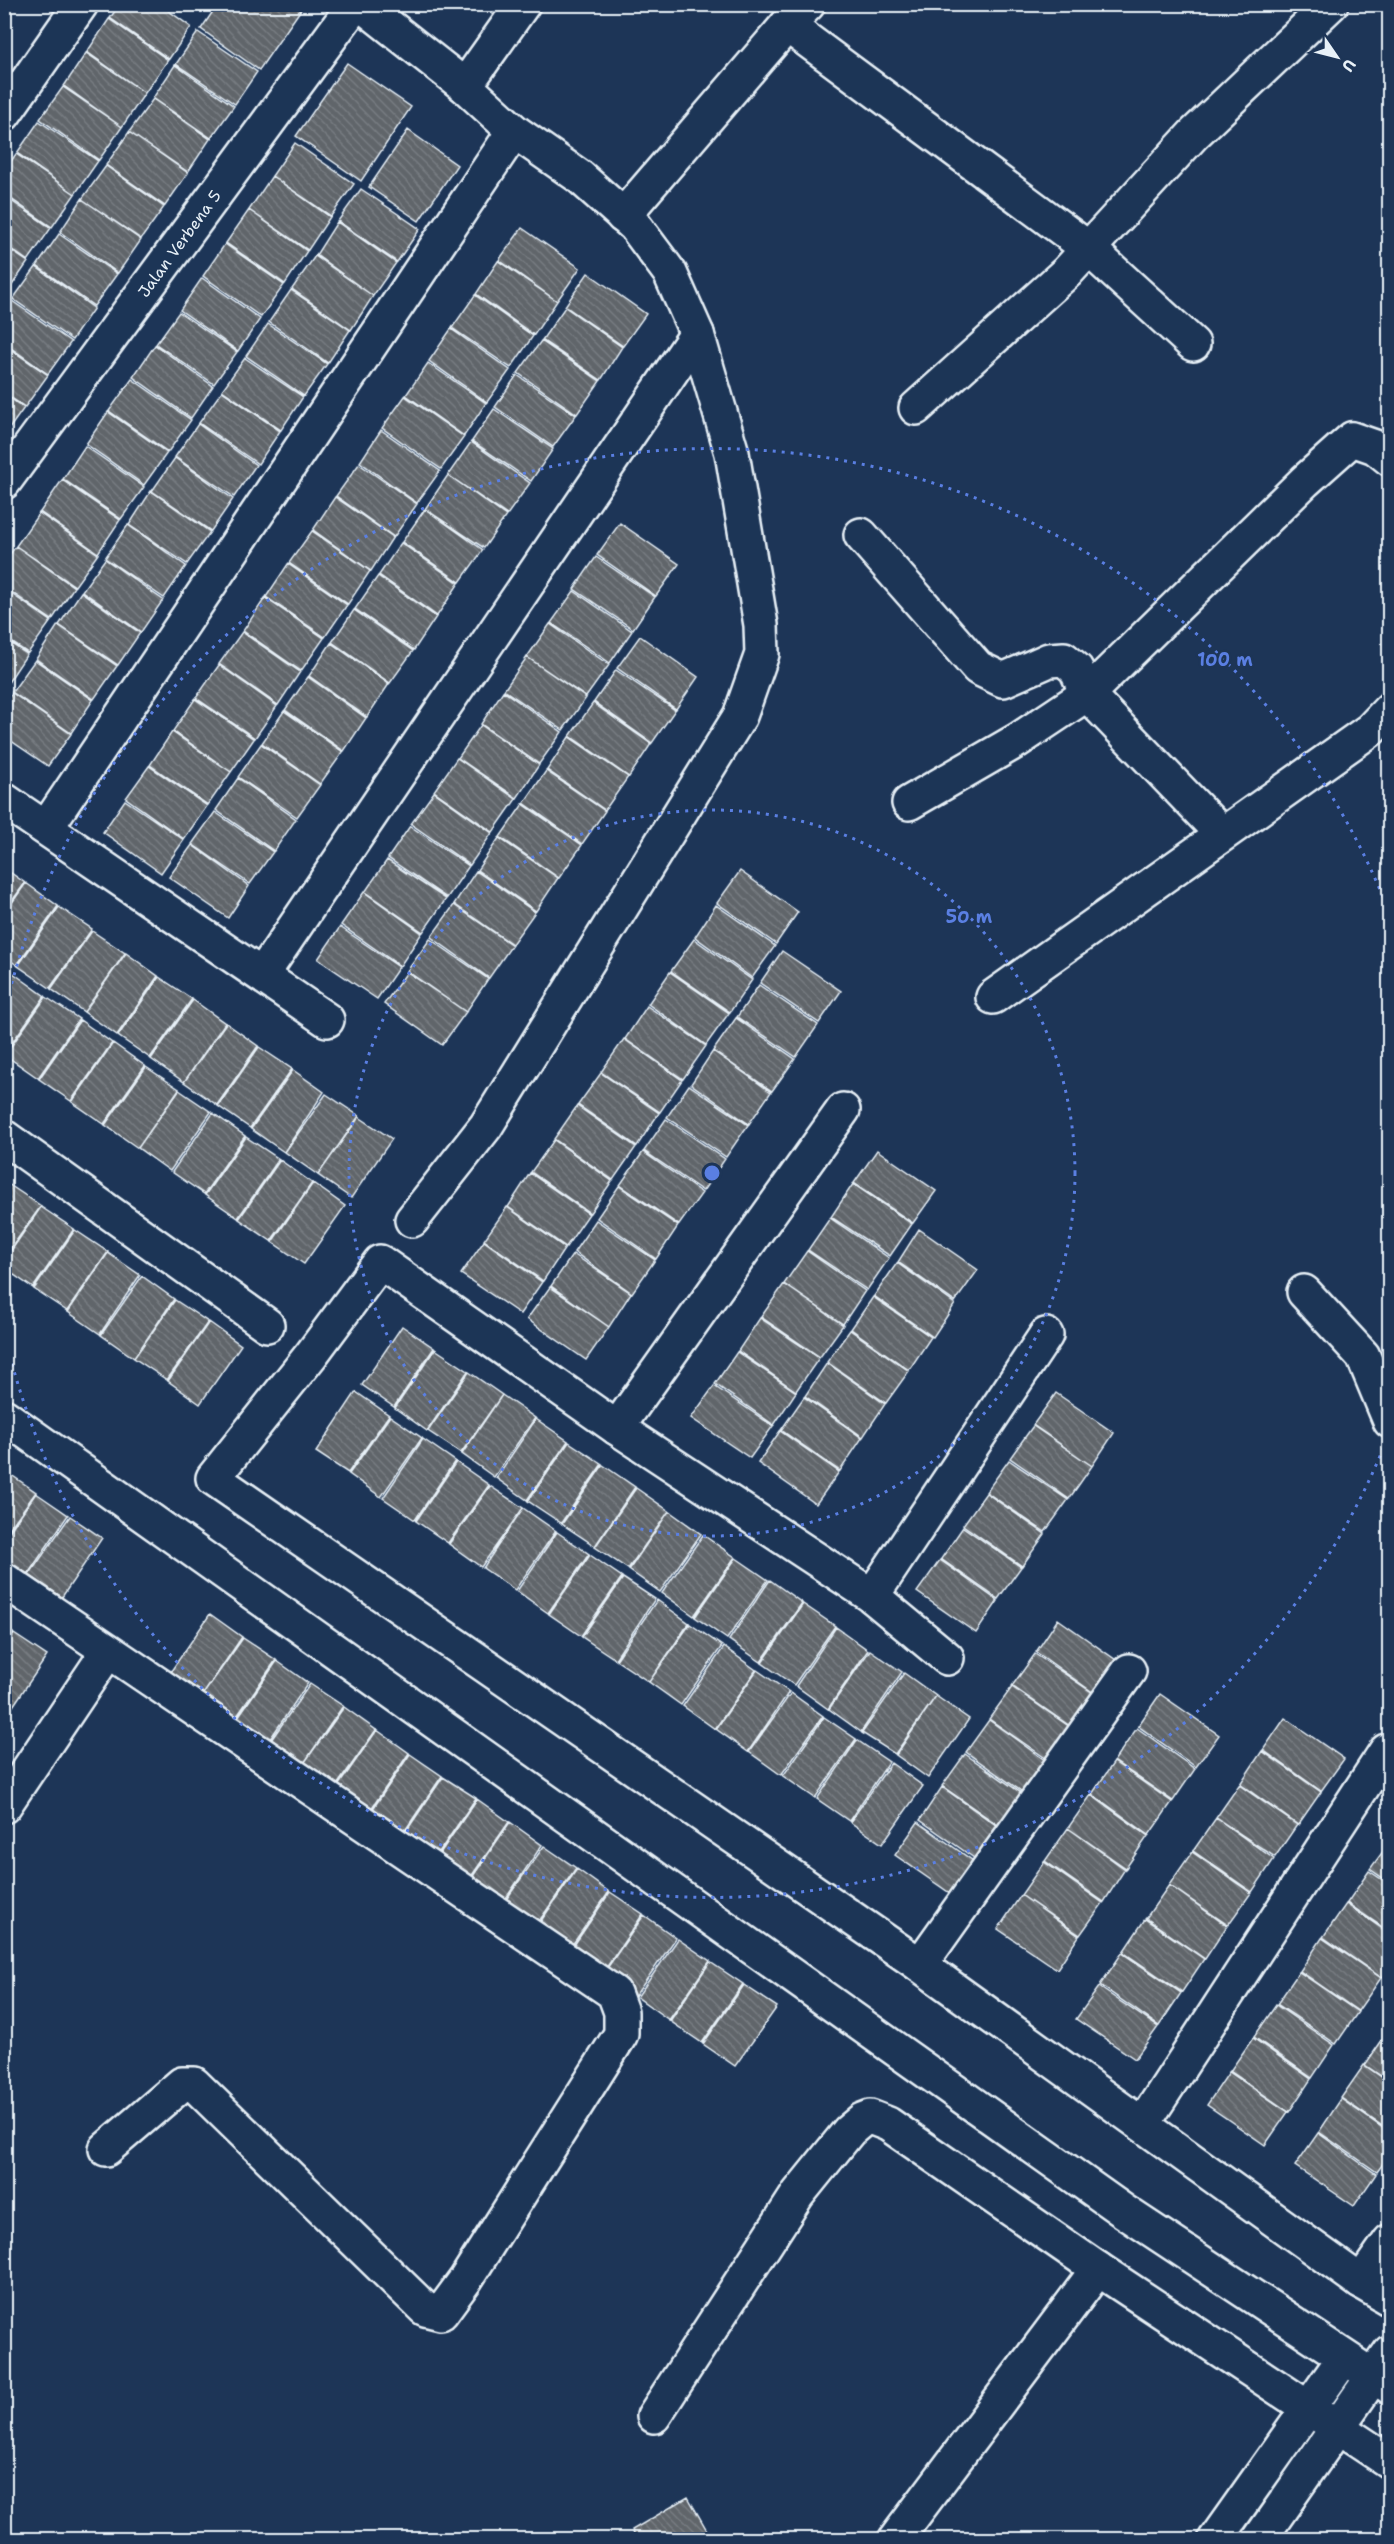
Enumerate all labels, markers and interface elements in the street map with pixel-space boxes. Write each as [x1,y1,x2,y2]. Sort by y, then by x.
north arrow [1307,27,1367,87]
text: U [1337,55,1361,76]
street label: Jalan Verbena 5 [133,186,226,302]
text: 100 m [1197,648,1253,672]
text: 50 m [946,905,993,929]
centre of rings [702,1163,722,1183]

